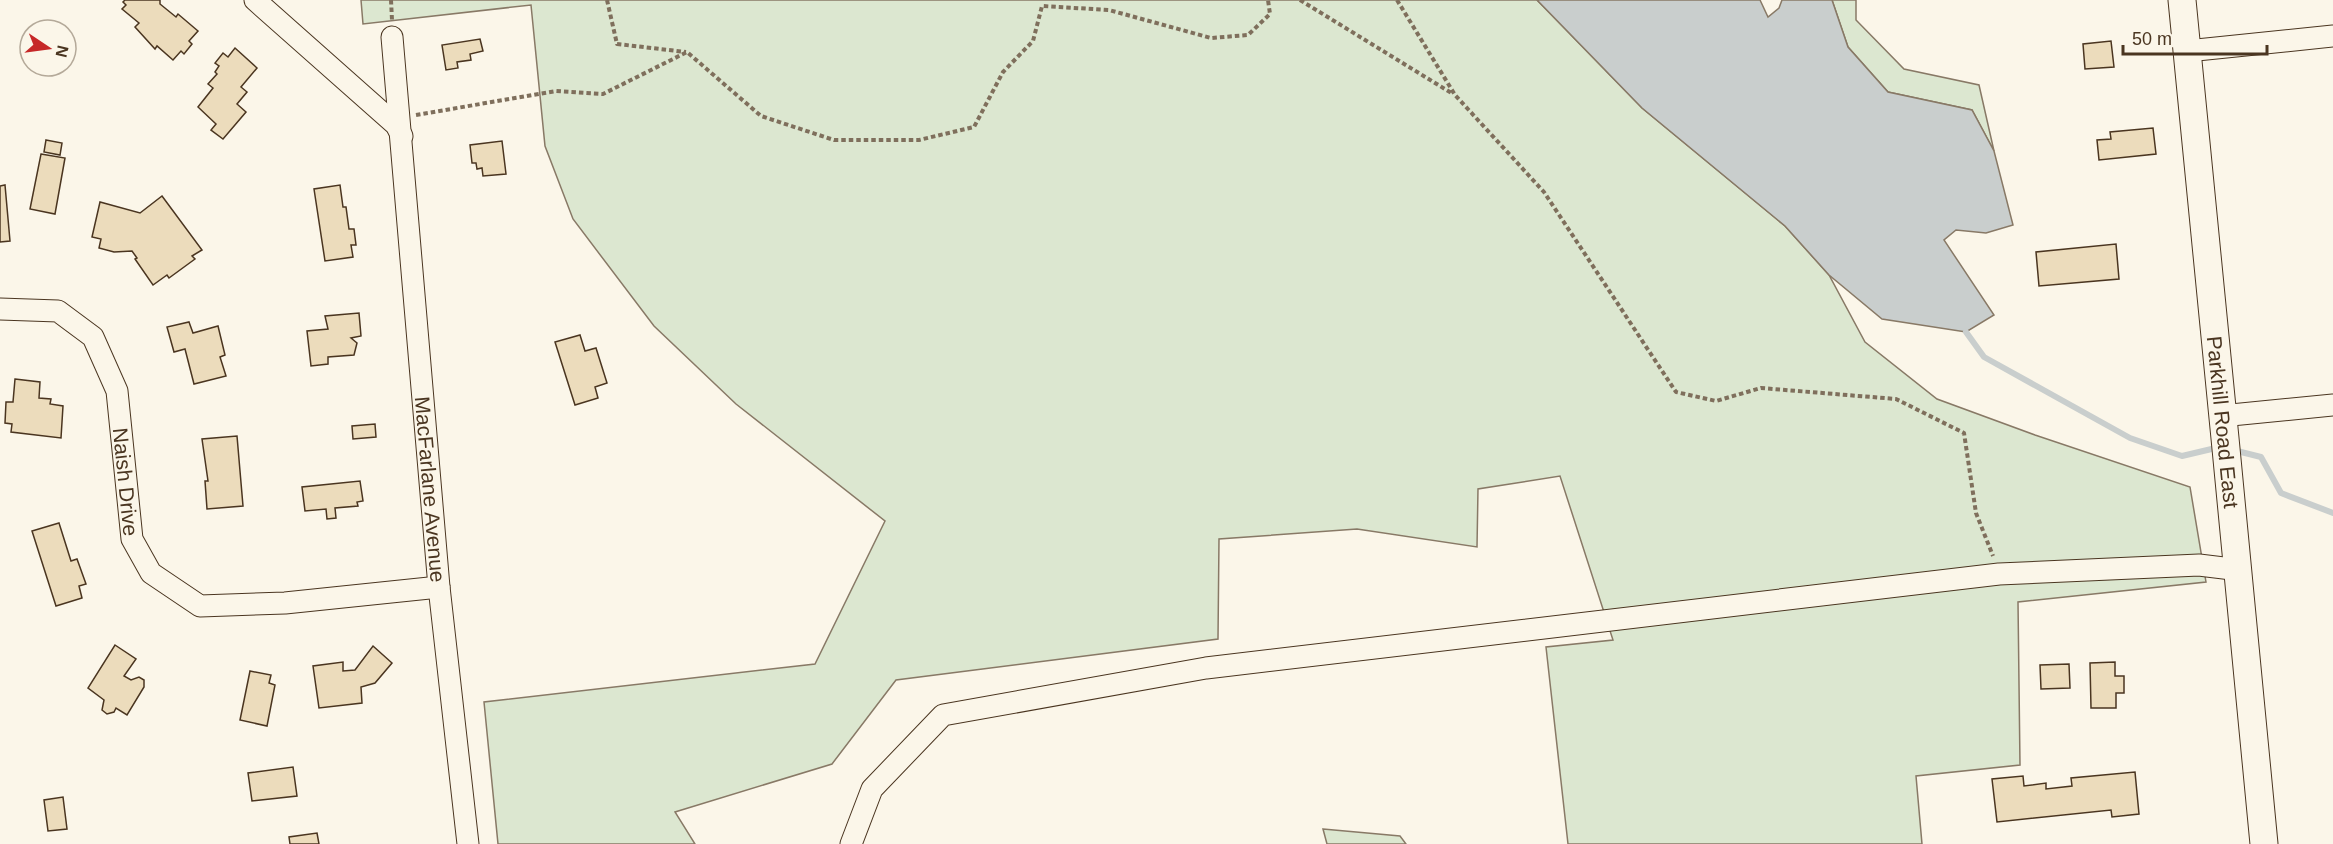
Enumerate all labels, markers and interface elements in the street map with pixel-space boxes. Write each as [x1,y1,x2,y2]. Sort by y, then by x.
north arrow [18,18,78,78]
scale bar [2123,18,2267,56]
text: 50 m [2132,29,2172,49]
text: N [53,44,72,59]
street label: Parkhill Road East [2203,335,2243,509]
street label: MacFarlane Avenue [411,395,450,583]
street label: Naish Drive [109,427,143,537]

